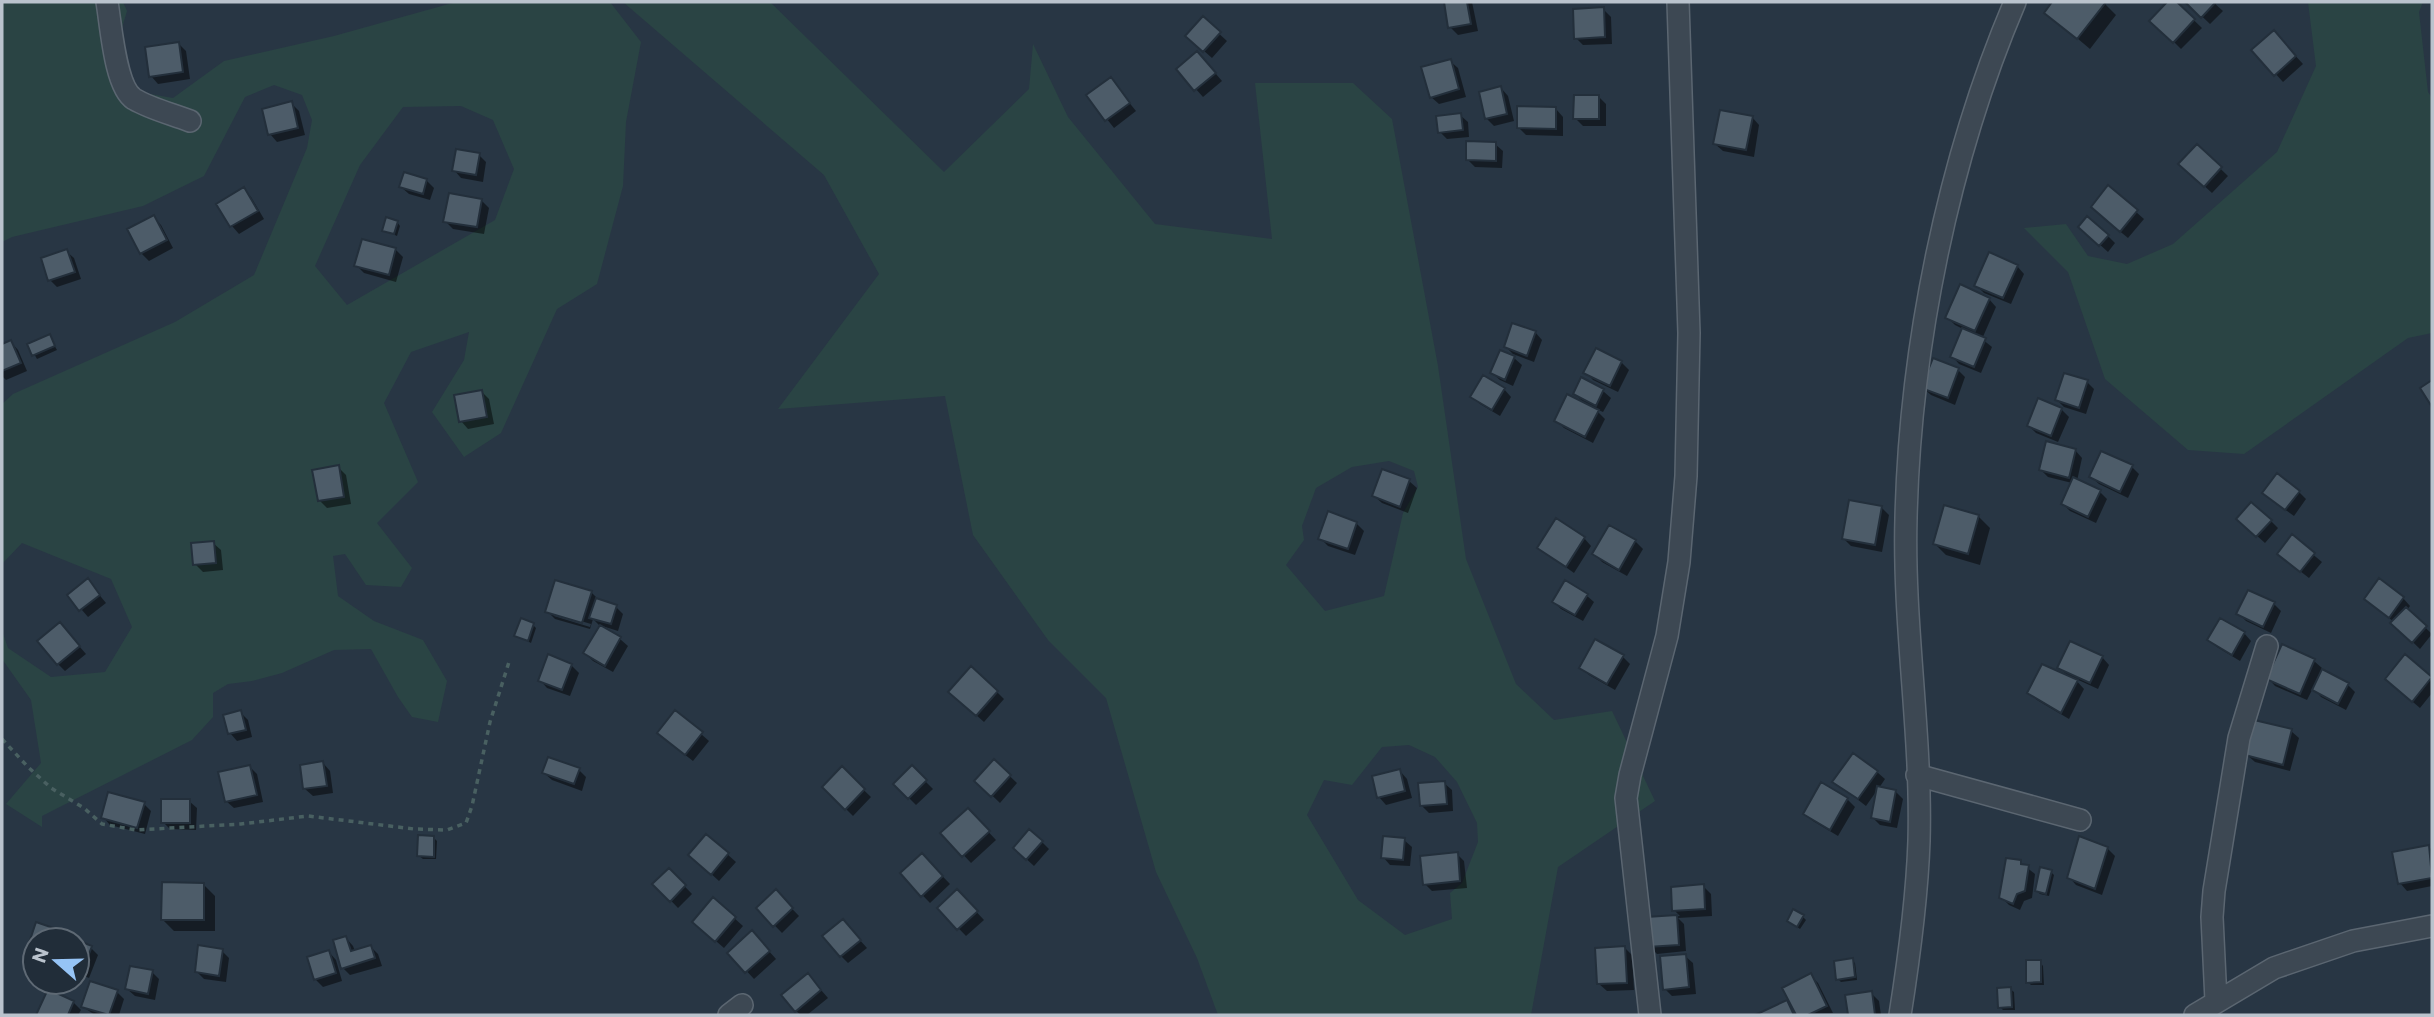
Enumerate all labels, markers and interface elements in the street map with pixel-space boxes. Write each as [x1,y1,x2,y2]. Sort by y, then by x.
north arrow [21,926,91,996]
text: N [26,944,53,966]

